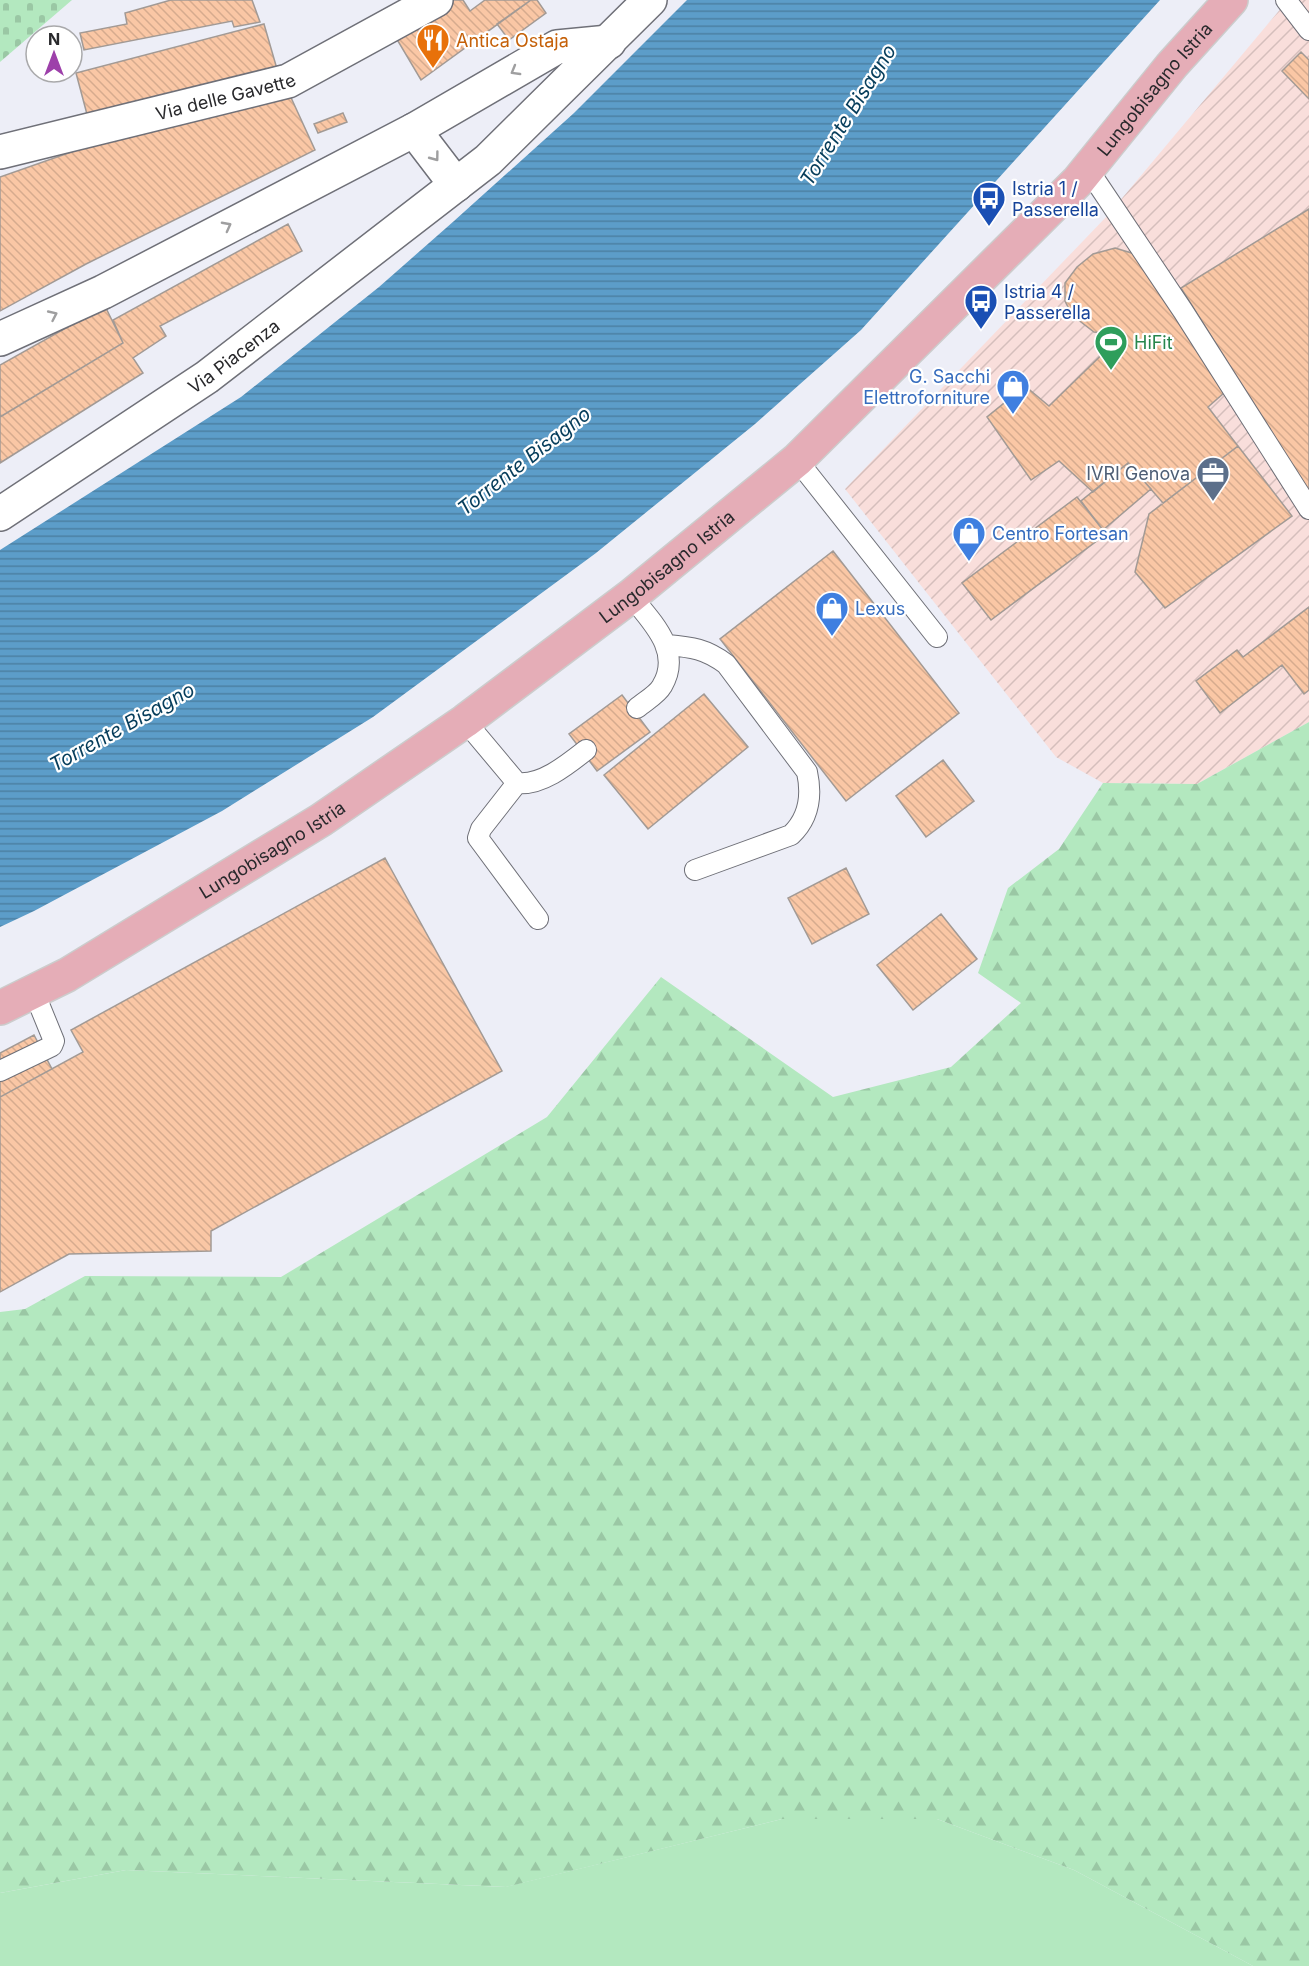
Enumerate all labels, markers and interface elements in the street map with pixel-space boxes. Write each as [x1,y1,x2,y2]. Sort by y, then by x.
street label: Lungobisagno Istria [1092,18,1216,160]
restaurant icon: Antica Ostaja [415,22,451,69]
north arrow [24,24,84,84]
text: N [48,29,60,49]
place label: Antica Ostaja [456,30,569,51]
water label: Torrente Bisagno [795,40,901,190]
one-way arrow [511,64,521,75]
street label: Via delle Gavette [153,68,299,124]
one-way arrow [427,151,438,162]
place label: Istria 1 / Passerella [1012,178,1099,220]
bus stop icon: Istria 1 / Passerella [971,180,1007,227]
one-way arrow [220,222,231,233]
place label: Istria 4 / Passerella [1004,281,1091,323]
bus stop icon: Istria 4 / Passerella [963,283,999,330]
one-way arrow [47,310,58,322]
street label: Via Piacenza [184,315,283,397]
sports icon: HiFit [1093,324,1129,371]
place label: HiFit [1134,332,1173,353]
place label: G. Sacchi Elettroforniture [863,366,990,408]
shop icon: G. Sacchi Elettroforniture [995,368,1031,415]
water label: Torrente Bisagno [453,402,595,520]
office icon: IVRI Genova [1195,455,1231,502]
place label: IVRI Genova [1086,463,1190,484]
street label: Lungobisagno Istria [595,505,738,627]
shop icon: Centro Fortesan [951,515,987,562]
place label: Centro Fortesan [992,523,1129,544]
shop icon: Lexus [814,590,850,637]
place label: Lexus [855,598,905,619]
water label: Torrente Bisagno [45,677,199,777]
street label: Lungobisagno Istria [195,796,349,902]

